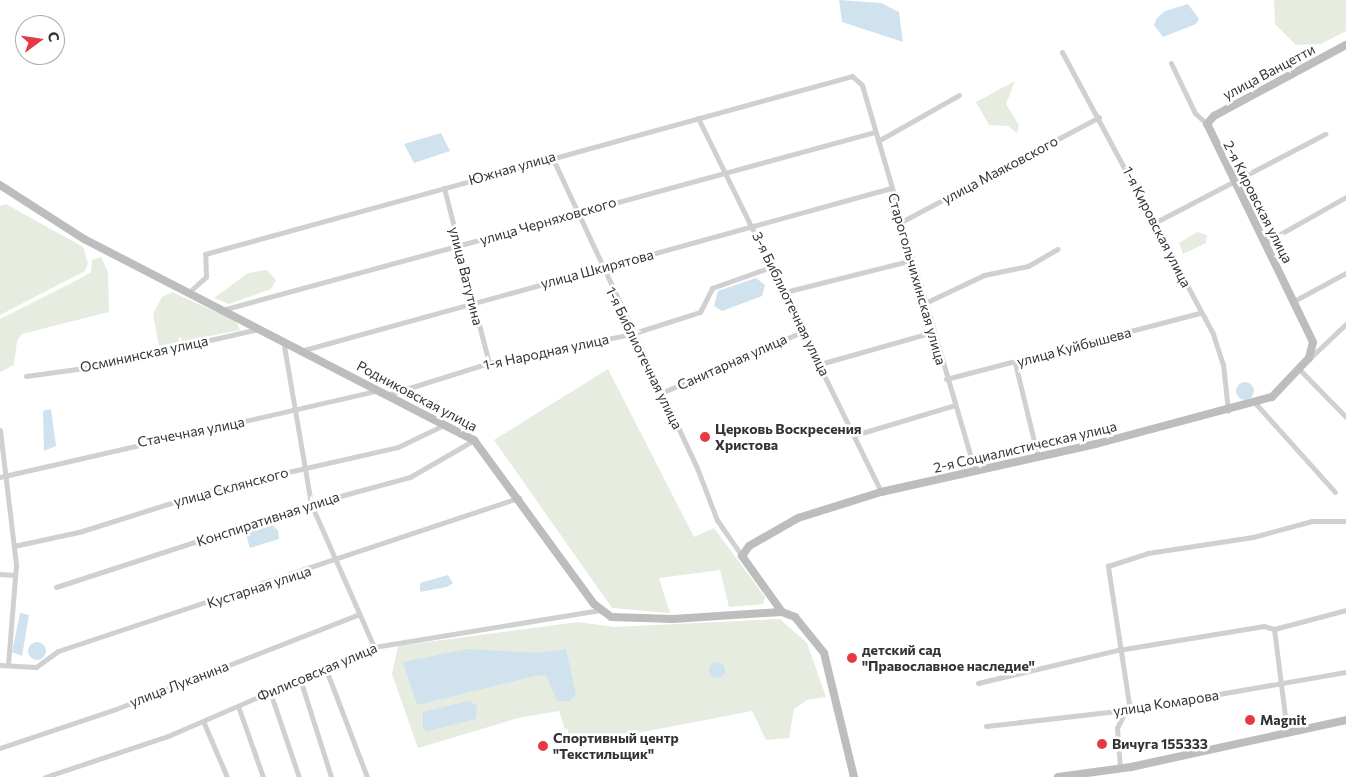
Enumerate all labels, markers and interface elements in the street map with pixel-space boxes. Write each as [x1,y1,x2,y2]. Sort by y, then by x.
north arrow [15,15,65,65]
text: С [45,30,63,43]
street label: улица Ванцетти [1220,41,1318,103]
street label: улица Маяковского [939,132,1061,208]
street label: 2-я Кировская улица [1220,138,1296,266]
street label: Южная улица [467,148,557,188]
street label: 1-я Кировская улица [1119,164,1195,290]
street label: Старогольчихинская улица [884,191,950,367]
street label: улица Черняховского [478,193,618,249]
street label: улица Ватутина [446,225,486,327]
street label: 3-я Библиотечная улица [749,229,833,379]
street label: улица Шкирятова [539,246,655,292]
street label: 1-я Библиотечная улица [602,284,686,432]
street label: улица Куйбышева [1015,324,1133,370]
street label: 1-я Народная улица [482,330,610,374]
street label: Санитарная улица [674,330,790,394]
street label: Осмининская улица [79,332,209,376]
street label: Родниковская улица [354,357,480,435]
street label: Стачечная улица [136,413,246,451]
street label: 2-я Социалистическая улица [932,418,1118,476]
place label: Церковь Воскресения Христова [715,421,862,454]
marker: Церковь Воскресения Христова [699,431,711,443]
street label: улица Склянского [172,464,290,510]
street label: Конспиративная улица [194,488,342,550]
street label: Кустарная улица [205,562,313,612]
street label: Филисовская улица [254,639,380,705]
place label: детский сад "Православное наследие" [862,642,1035,674]
marker: детский сад "Православное наследие" [846,652,858,664]
street label: улица Луканина [127,657,231,711]
street label: улица Комарова [1112,686,1220,720]
place label: Magnit [1260,712,1306,728]
marker: Magnit [1244,714,1256,726]
place label: Спортивный центр "Текстильщик" [553,730,679,762]
place label: Вичуга 155333 [1112,736,1208,752]
marker: Вичуга 155333 [1096,738,1108,750]
marker: Спортивный центр "Текстильщик" [537,740,549,752]

